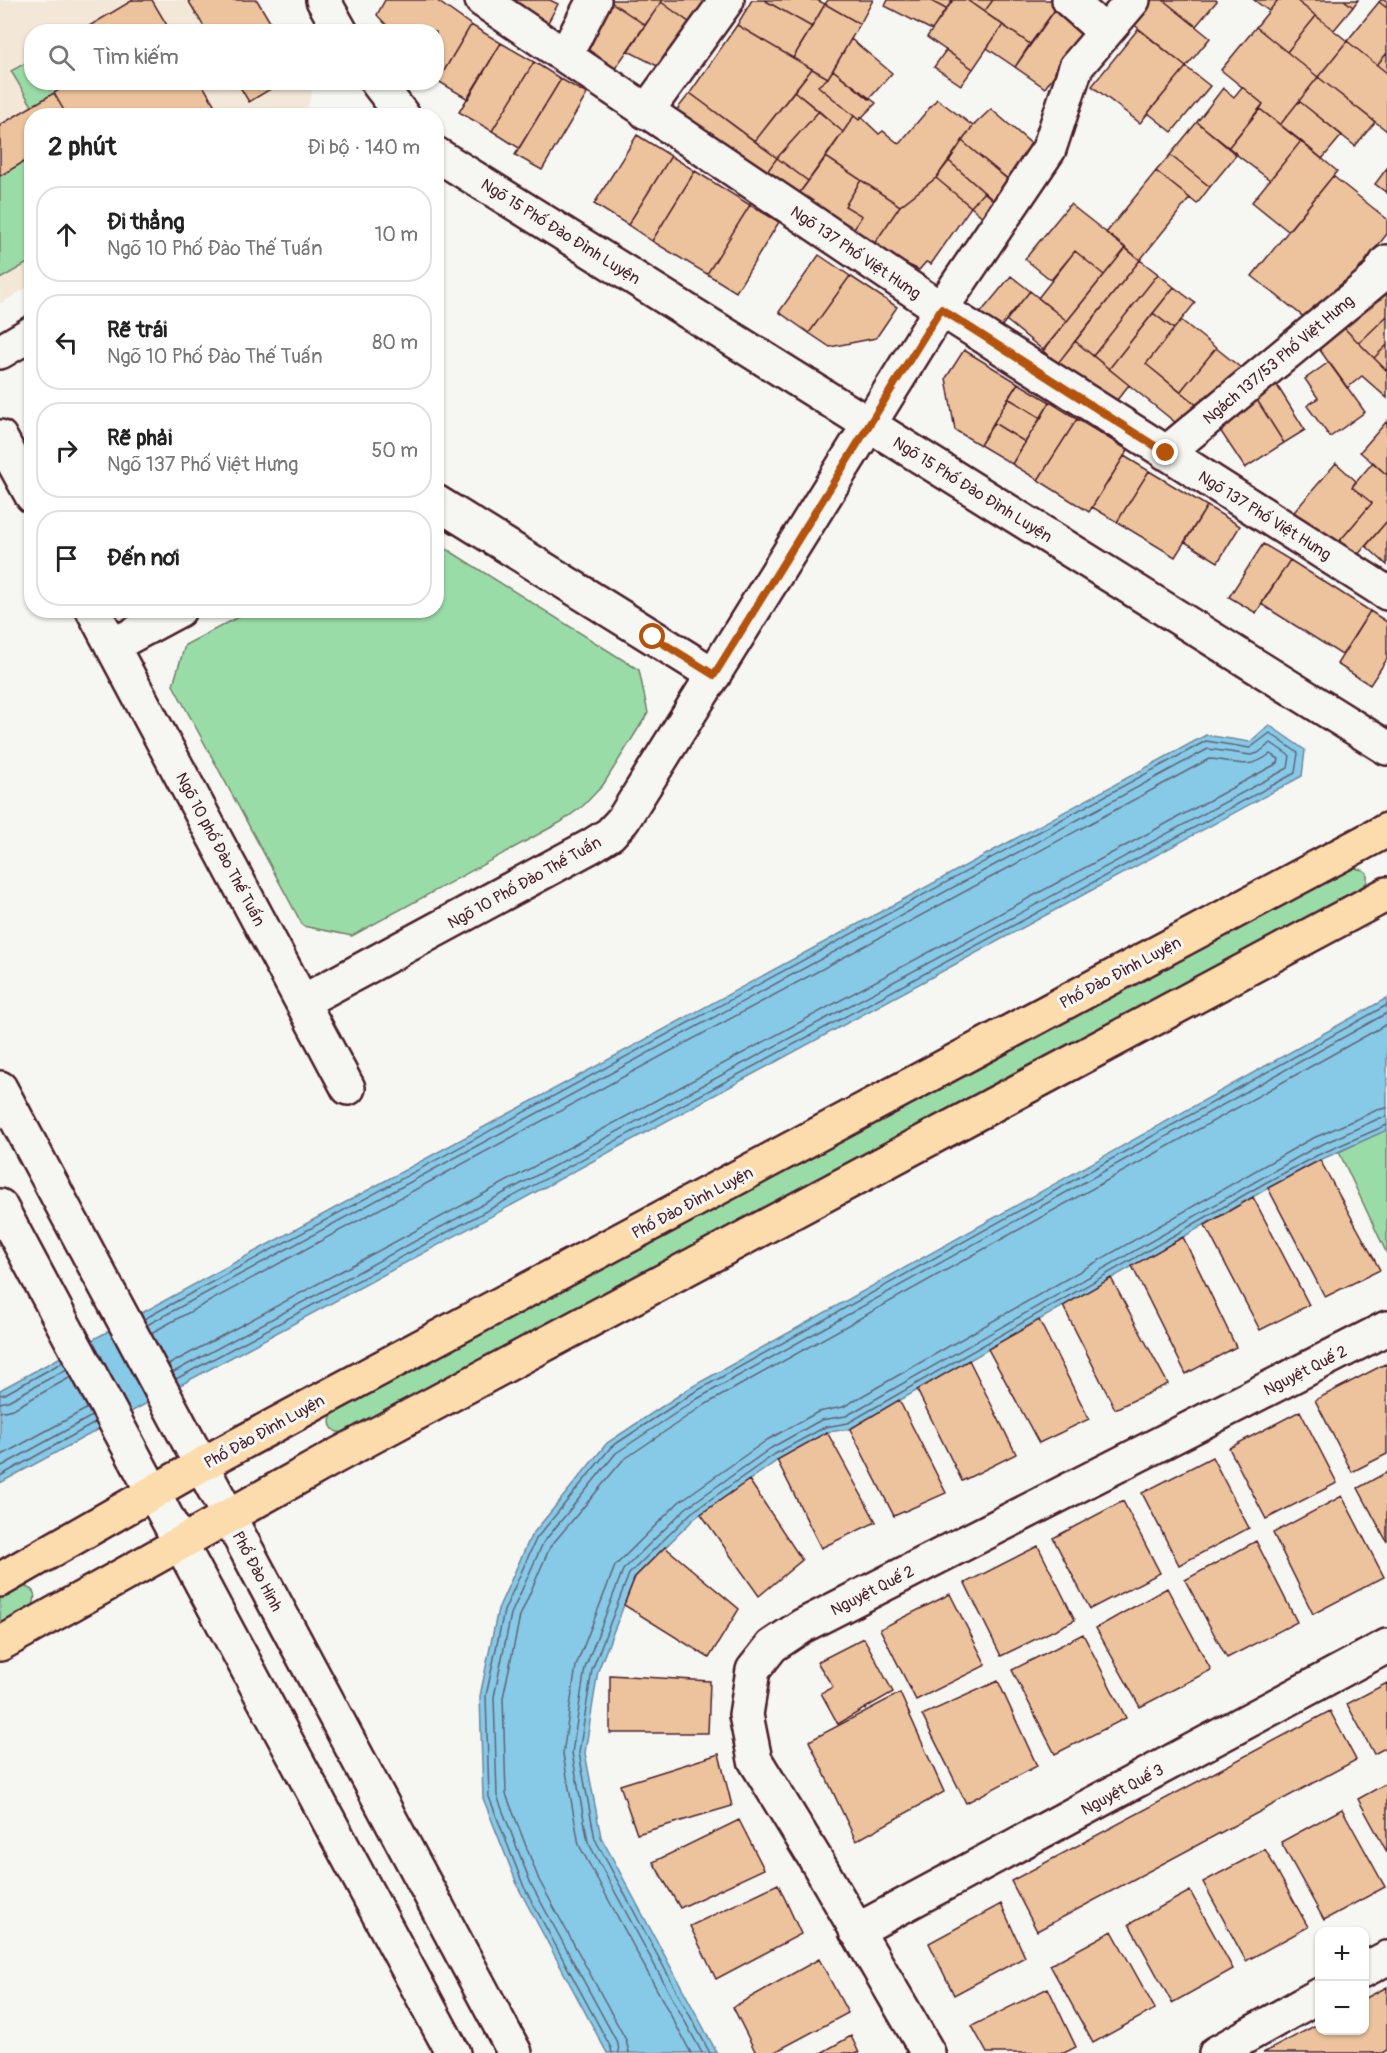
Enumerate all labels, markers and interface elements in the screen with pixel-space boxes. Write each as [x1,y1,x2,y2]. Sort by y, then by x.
search box [24,24,444,90]
icon: search [45,41,78,74]
text: Tìm kiếm [93,43,179,71]
text: 2 phút [48,131,117,163]
text: Đi bộ · 140 m [308,135,420,160]
street label: Ngõ 15 Phố Đào Đình Luyện [477,175,644,289]
street label: Ngõ 137 Phố Việt Hưng [786,202,925,304]
text: Đi thẳng [107,208,185,236]
icon: ahead [50,218,83,251]
text: 10 m [374,222,418,247]
text: Ngõ 10 Phố Đào Thế Tuấn [107,236,323,261]
street label: Ngách 137/53 Phố Việt Hưng [1199,291,1358,429]
text: Rẽ trái [107,316,167,344]
icon: left [50,326,83,359]
text: 80 m [372,330,418,355]
text: Ngõ 10 Phố Đào Thế Tuấn [107,344,323,369]
text: Rẽ phải [107,424,172,452]
street label: Ngõ 15 Phố Đào Đình Luyện [889,433,1056,547]
icon: right [50,434,83,467]
text: 50 m [371,438,418,463]
route end [1152,439,1178,465]
text: Ngõ 137 Phố Việt Hưng [107,452,298,477]
street label: Ngõ 137 Phố Việt Hưng [1194,467,1335,565]
icon: arrive [50,542,83,575]
text: Đến nơi [107,544,179,572]
route start [639,623,665,649]
street label: Ngõ 10 phố Đào Thế Tuấn [171,769,269,930]
street label: Ngõ 10 Phố Đào Thế Tuấn [444,832,605,933]
street label: Phố Đào Đình Luyện [1056,932,1185,1013]
street label: Phố Đào Đình Luyện [628,1162,757,1243]
street label: Nguyệt Quế 2 [1260,1341,1351,1400]
street label: Phố Đào Đình Luyện [201,1391,328,1473]
street label: Phố Đào Hinh [228,1528,287,1615]
street label: Nguyệt Quế 2 [827,1561,918,1620]
street label: Nguyệt Quế 3 [1078,1760,1167,1820]
map controls [1315,1927,1369,2035]
button: + [1315,1927,1369,1981]
button: − [1315,1981,1369,2035]

